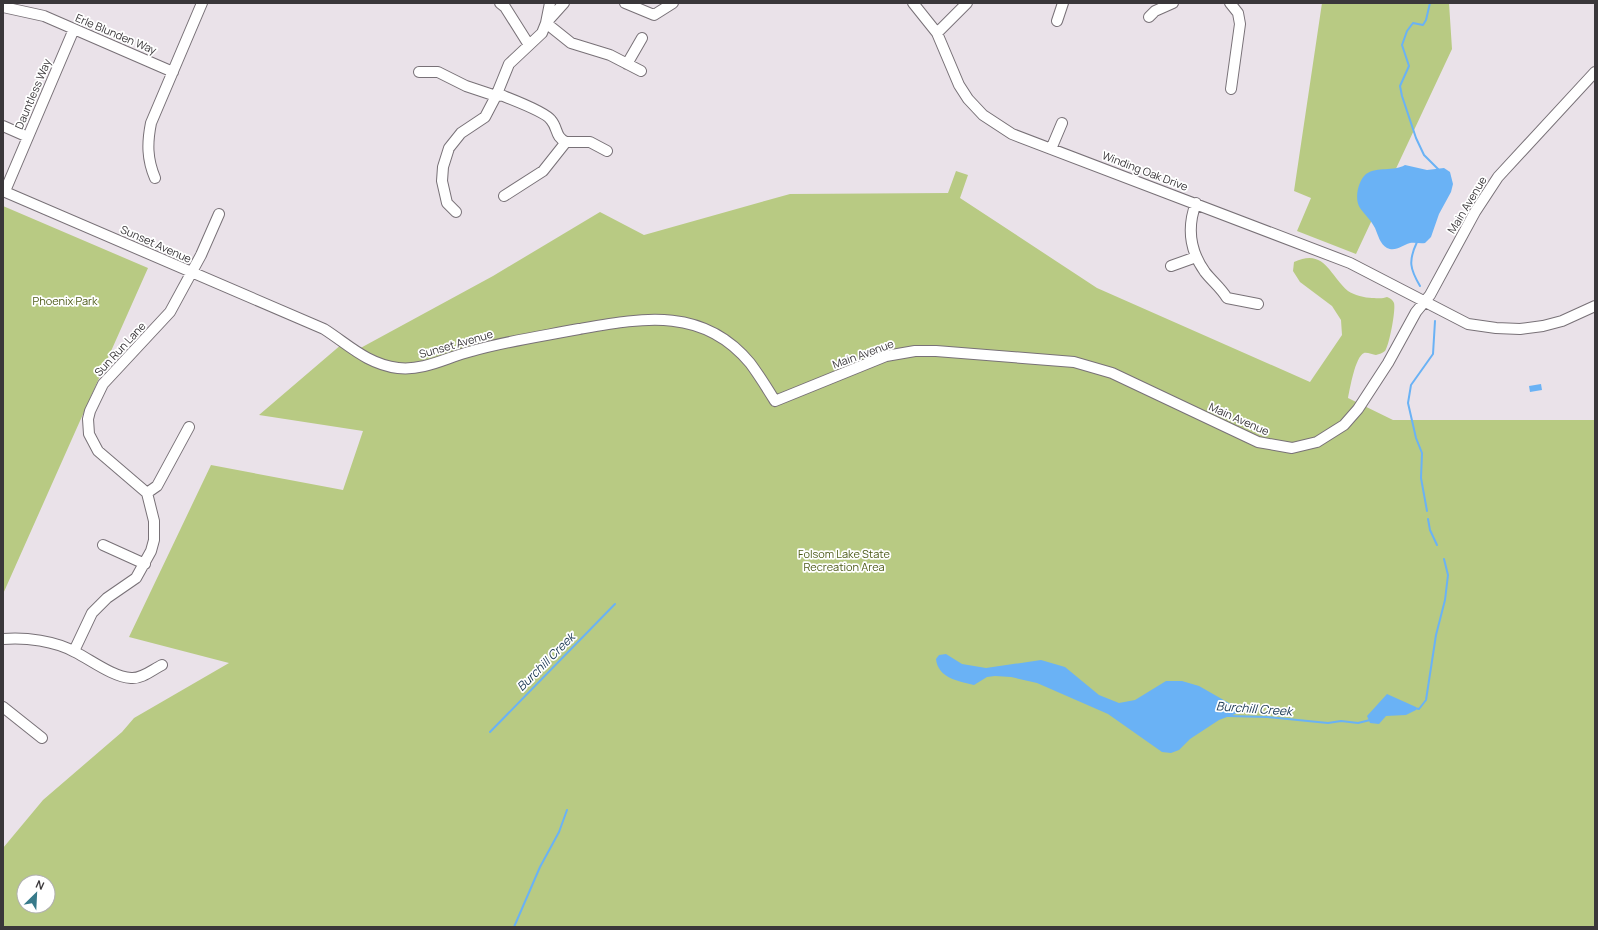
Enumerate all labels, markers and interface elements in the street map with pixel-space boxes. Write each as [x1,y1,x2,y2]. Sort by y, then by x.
street label: Erle Blunden Way [73,10,159,57]
street label: Dauntless Way [11,56,54,131]
street label: Winding Oak Drive [1100,147,1191,194]
street label: Main Avenue [1444,173,1490,236]
street label: Sunset Avenue [118,221,195,266]
park label: Phoenix Park [33,293,98,308]
street label: Sun Run Lane [91,318,149,379]
street label: Sunset Avenue [417,326,495,361]
street label: Main Avenue [830,335,896,372]
street label: Main Avenue [1207,399,1272,439]
park label: Folsom Lake State Recreation Area [798,546,891,574]
water label: Burchill Creek [513,627,580,695]
water label: Burchill Creek [1216,697,1295,720]
north arrow [16,874,56,914]
text: N [34,876,47,893]

